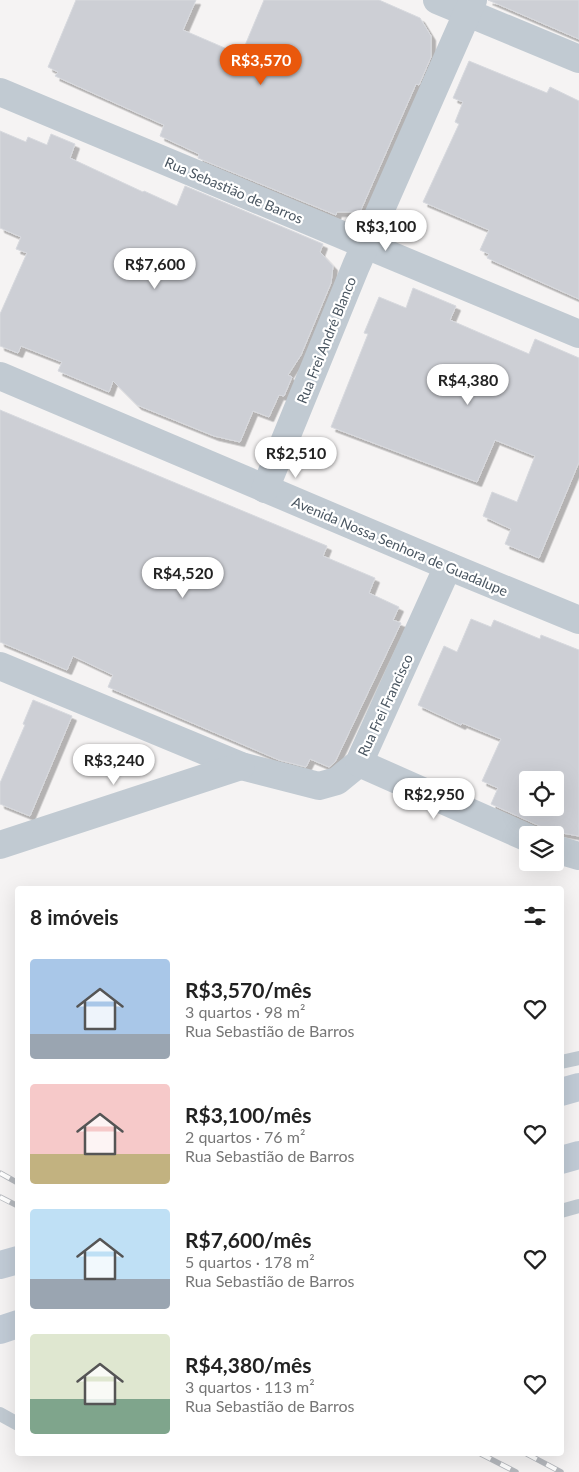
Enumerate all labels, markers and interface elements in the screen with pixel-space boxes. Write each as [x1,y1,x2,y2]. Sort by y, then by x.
pin: R$3,570 [215,44,307,86]
text: R$3,570 [231,50,291,69]
street label: Rua Sebastião de Barros [162,153,306,227]
pin: R$3,100 [340,210,432,252]
text: R$3,100 [356,216,416,235]
pin: R$7,600 [109,248,201,290]
text: R$7,600 [125,254,185,273]
street label: Rua Frei André Blanco [293,274,359,406]
pin: R$4,380 [422,364,514,406]
text: R$4,380 [438,370,498,389]
pin: R$2,510 [250,436,342,479]
text: R$2,510 [266,443,326,462]
street label: Avenida Nossa Senhora de Guadalupe [290,493,510,599]
pin: R$4,520 [137,556,229,599]
text: R$4,520 [153,563,213,582]
street label: Rua Frei Francisco [354,651,416,759]
pin: R$3,240 [68,744,160,786]
text: R$3,240 [84,750,144,769]
map controls [519,771,564,871]
button: locate [519,771,564,816]
pin: R$2,950 [388,778,480,820]
text: R$2,950 [404,784,464,803]
button: layers [519,826,564,871]
icon: filters [521,902,549,930]
text: 8 imóveis [30,904,118,929]
text: R$3,570/mês [185,977,312,1002]
icon: home [70,979,130,1039]
icon: heart [521,995,549,1023]
text: 3 quartos · 98 m² [185,1002,305,1021]
text: Rua Sebastião de Barros [185,1021,355,1040]
text: R$3,100/mês [185,1102,312,1127]
icon: home [70,1104,130,1164]
icon: heart [521,1120,549,1148]
text: 2 quartos · 76 m² [185,1127,305,1146]
text: Rua Sebastião de Barros [185,1146,355,1165]
text: R$7,600/mês [185,1227,312,1252]
icon: home [70,1229,130,1289]
icon: heart [521,1245,549,1273]
text: 5 quartos · 178 m² [185,1252,315,1271]
text: Rua Sebastião de Barros [185,1271,355,1290]
text: R$4,380/mês [185,1352,312,1377]
icon: home [70,1354,130,1414]
icon: heart [521,1370,549,1398]
text: 3 quartos · 113 m² [185,1377,315,1396]
text: Rua Sebastião de Barros [185,1396,355,1415]

